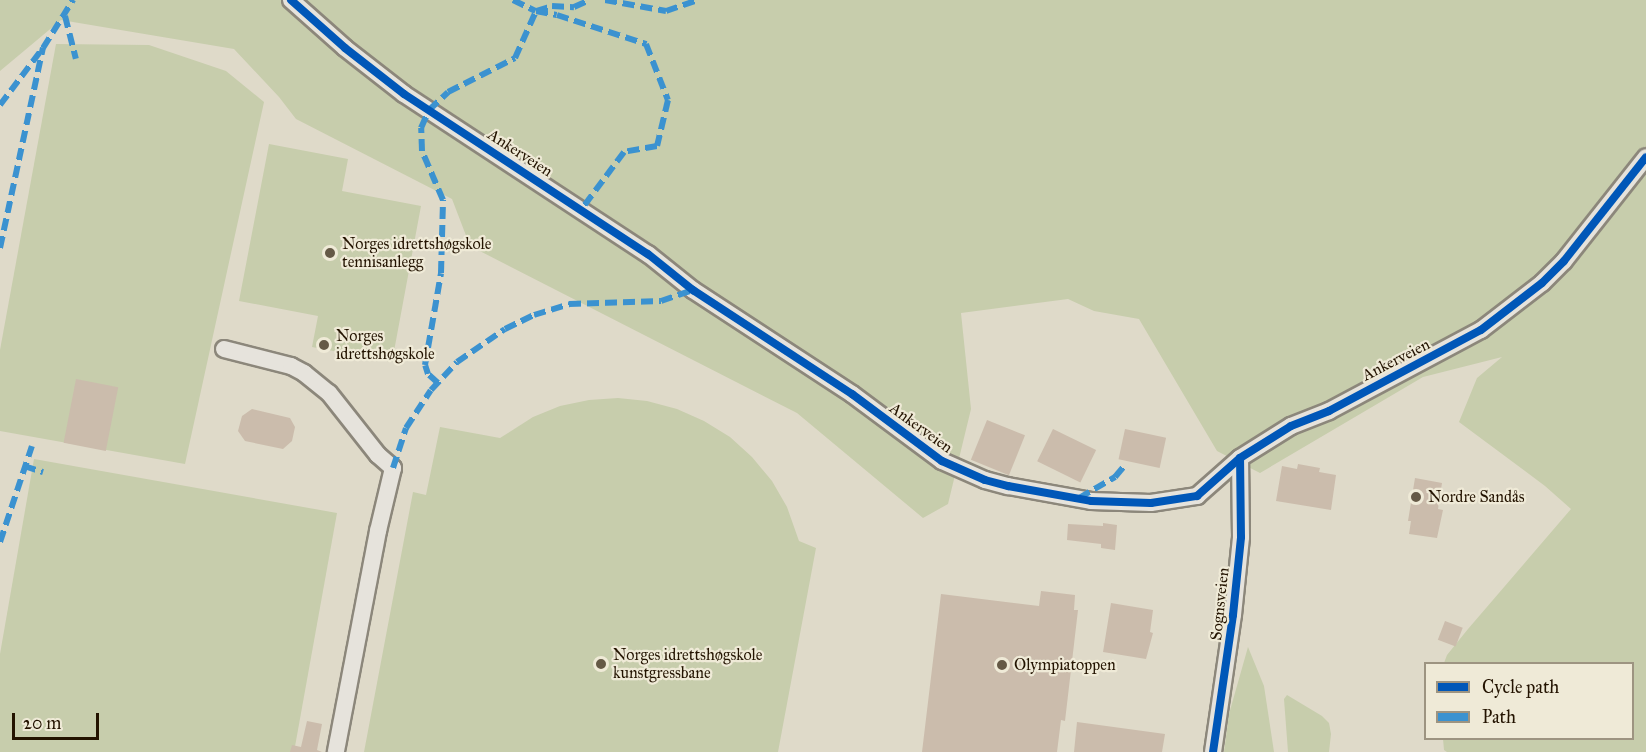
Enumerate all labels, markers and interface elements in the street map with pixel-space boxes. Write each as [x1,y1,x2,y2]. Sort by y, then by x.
street label: Ankerveien [484,125,556,181]
place label: Norges idrettshøgskole tennisanlegg [342,234,491,272]
marker: Norges idrettshøgskole tennisanlegg [323,246,337,260]
place label: Norges idrettshøgskole [336,326,435,364]
street label: Ankerveien [1359,335,1433,385]
marker: Norges idrettshøgskole [317,338,331,352]
street label: Ankerveien [886,399,956,457]
place label: Nordre Sandås [1428,487,1525,507]
marker: Nordre Sandås [1409,490,1423,504]
street label: Sognsveien [1207,567,1233,641]
place label: Norges idrettshøgskole kunstgressbane [613,645,762,683]
place label: Olympiatoppen [1014,655,1116,675]
marker: Norges idrettshøgskole kunstgressbane [594,657,608,671]
marker: Olympiatoppen [995,658,1009,672]
legend [1424,662,1634,740]
text: Cycle path [1482,676,1559,698]
scale bar [15,701,102,739]
text: Path [1482,706,1516,728]
text: 20 m [23,712,61,734]

